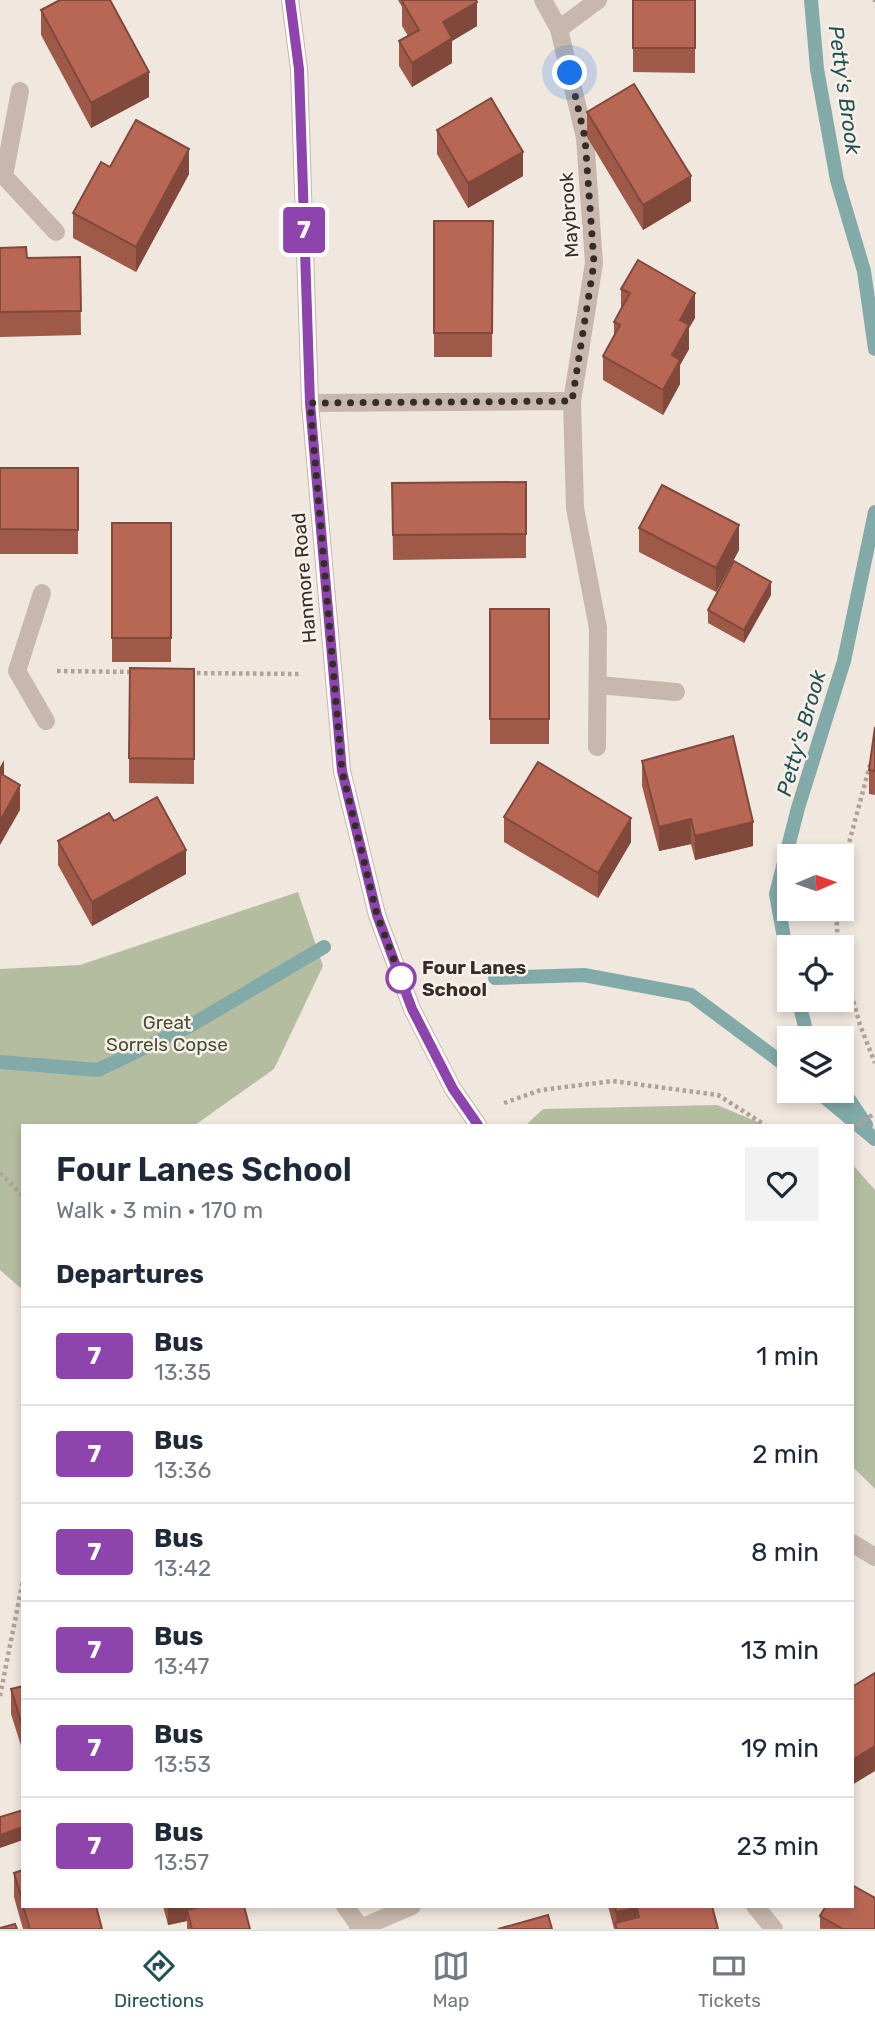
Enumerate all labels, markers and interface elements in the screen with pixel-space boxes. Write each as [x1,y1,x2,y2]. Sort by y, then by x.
water label: Petty's Brook [824,24,867,157]
your location [552,55,587,90]
street label: Maybrook [555,171,583,259]
line badge: 7 [281,207,327,253]
text: 7 [297,216,311,244]
street label: Hanmore Road [287,512,321,644]
water label: Petty's Brook [771,666,831,799]
north arrow [777,844,854,920]
map controls [777,844,854,1103]
button: locate [777,935,854,1012]
place label: Four Lanes School [422,956,526,1001]
marker: Four Lanes School [386,963,416,993]
park label: Great Sorrels Copse [106,1011,228,1056]
button: layers [777,1026,854,1103]
button: heart [745,1147,819,1221]
text: Four Lanes School [56,1150,352,1189]
text: Walk · 3 min · 170 m [56,1196,263,1224]
text: Departures [56,1259,204,1290]
text: Bus [154,1327,203,1358]
text: 1 min [756,1341,819,1372]
text: 7 [88,1342,101,1370]
text: 13:35 [154,1358,211,1386]
text: Bus [154,1425,203,1456]
text: 2 min [752,1439,819,1470]
text: 7 [88,1440,101,1468]
text: 13:36 [154,1456,211,1484]
text: Bus [154,1523,203,1554]
text: 8 min [751,1537,819,1568]
text: 7 [88,1538,101,1566]
text: 13:42 [154,1554,211,1582]
text: Bus [154,1621,203,1652]
text: 13 min [741,1635,819,1666]
text: 7 [88,1636,101,1664]
text: 13:47 [154,1652,209,1680]
text: Bus [154,1719,203,1750]
text: 19 min [741,1733,819,1764]
text: 7 [88,1734,101,1762]
text: 13:53 [154,1750,211,1778]
text: Bus [154,1817,203,1848]
text: 23 min [737,1831,819,1862]
text: 7 [88,1832,101,1860]
text: 13:57 [154,1848,209,1876]
tab: Directions [114,1947,204,2012]
tab: Map [432,1947,470,2012]
tab: Tickets [698,1947,761,2012]

